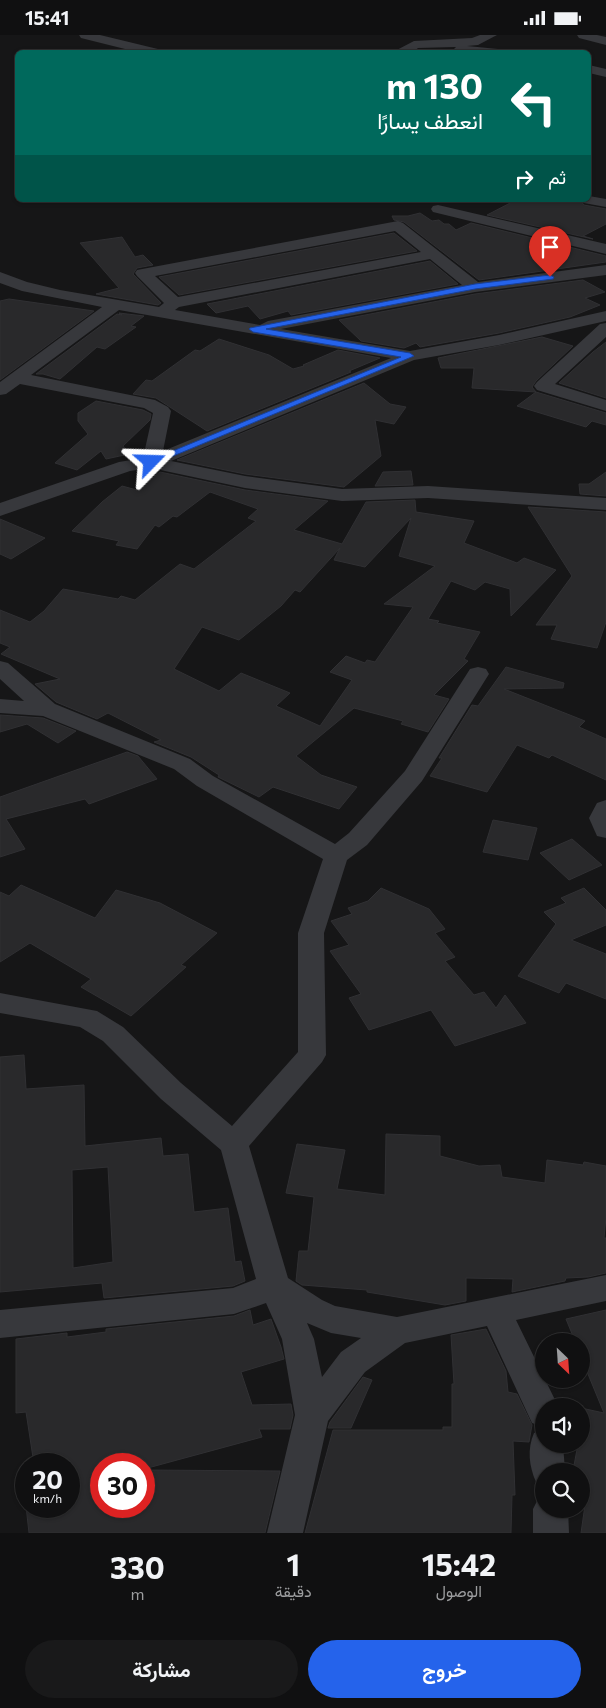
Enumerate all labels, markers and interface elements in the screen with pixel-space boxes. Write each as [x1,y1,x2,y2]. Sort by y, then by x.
text: 15:41 [25,6,69,29]
text: 130 m [386,63,483,106]
icon: left [501,70,566,135]
text: انعطف يسارًا [377,107,483,134]
icon: right [510,165,538,193]
text: ثم [548,165,566,188]
pin [529,226,571,277]
icon: arrive [536,233,564,261]
position arrow [124,435,176,487]
north arrow [535,1333,590,1387]
map controls [535,1333,590,1518]
button: sound [535,1398,590,1453]
speed limit sign: 30 [90,1453,155,1518]
button: search [535,1463,590,1518]
text: 20 [32,1464,63,1494]
text: km/h [33,1491,62,1505]
text: 1 [286,1545,300,1582]
text: 15:42 [422,1545,496,1582]
text: 330 [110,1548,165,1585]
text: دقيقة [275,1581,312,1600]
text: الوصول [436,1581,482,1600]
text: m [130,1584,144,1603]
button: مشاركة [25,1640,298,1698]
button: خروج [308,1640,581,1698]

